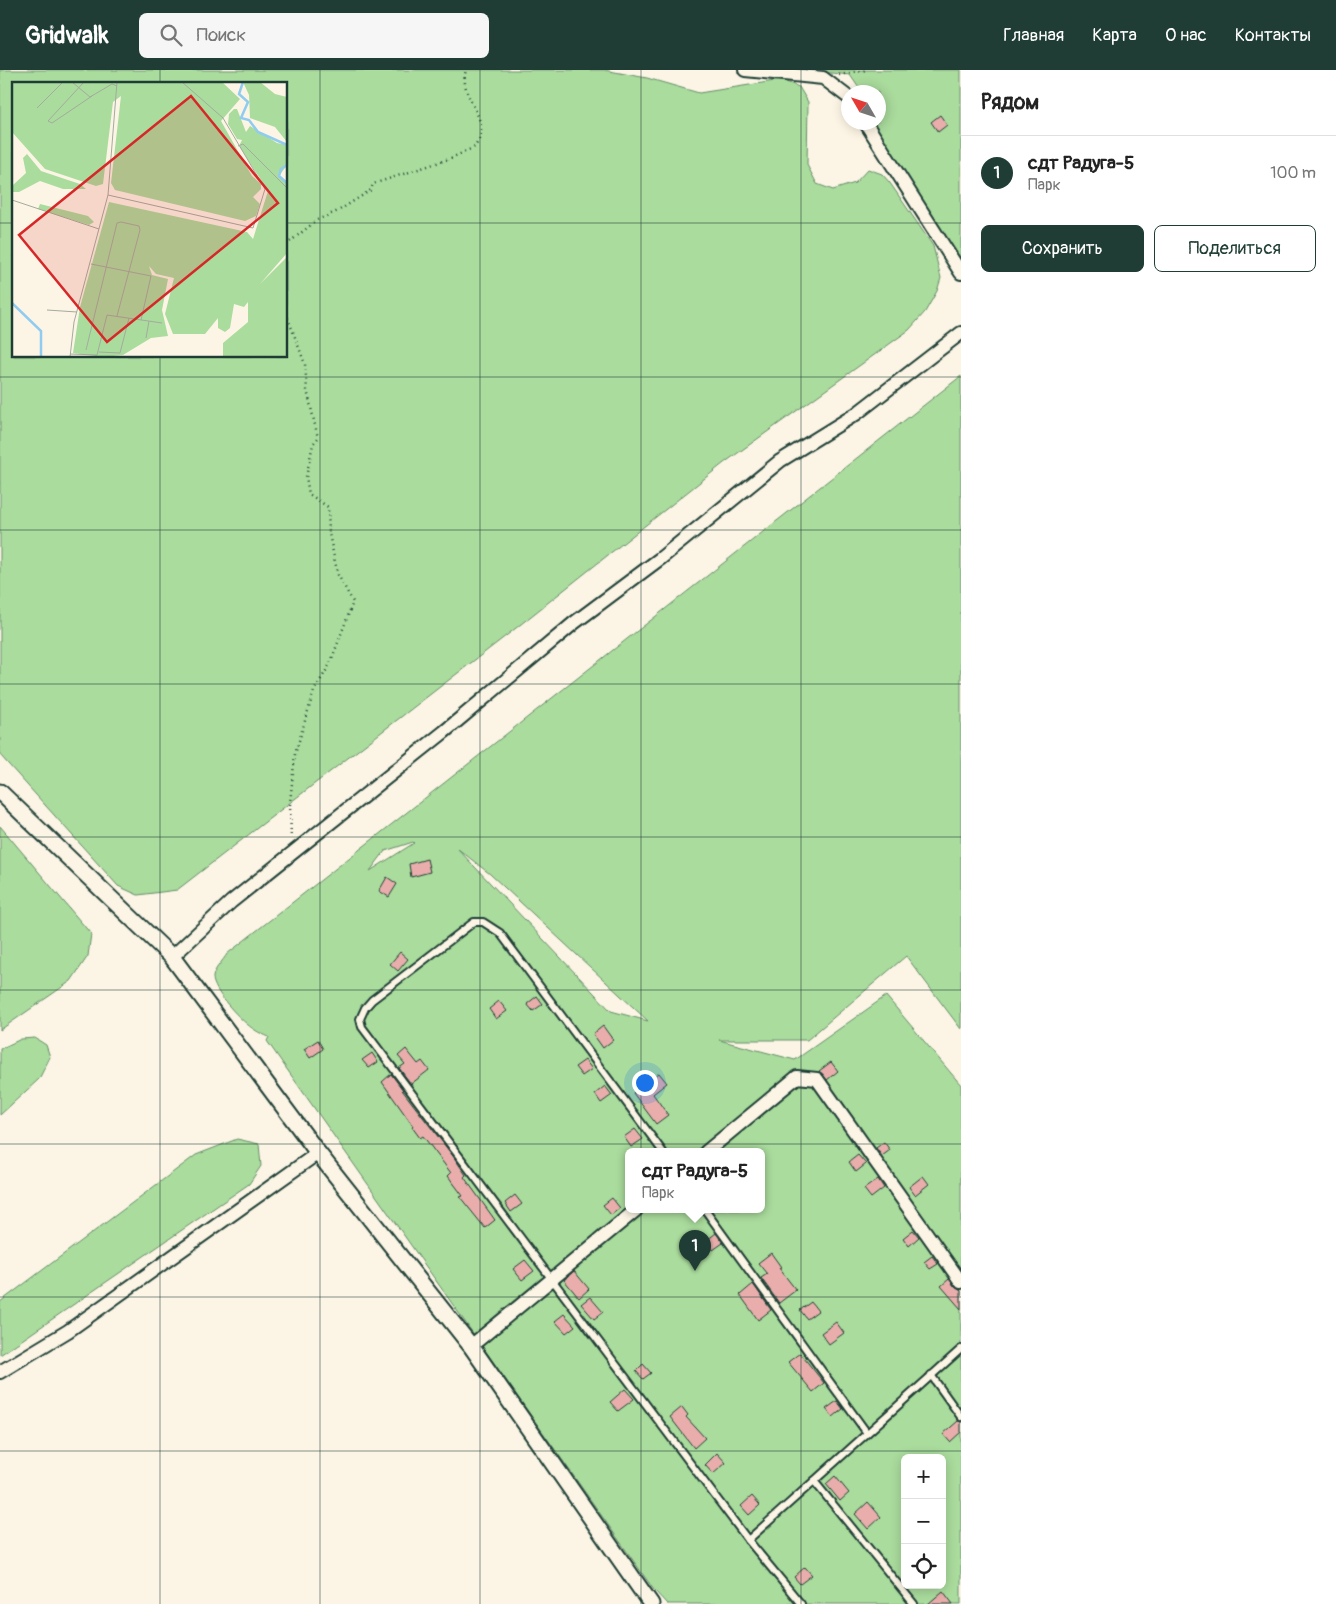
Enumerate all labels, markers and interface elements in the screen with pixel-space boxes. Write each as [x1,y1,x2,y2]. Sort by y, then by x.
search box [139,13,489,58]
text: Gridwalk [25,21,109,50]
icon: search [157,21,185,49]
text: Поиск [197,23,246,47]
text: Главная [1003,24,1064,47]
text: Карта [1092,24,1137,47]
text: О нас [1165,24,1207,47]
text: Контакты [1235,24,1311,47]
inset map [12,82,288,358]
north arrow [841,85,886,130]
text: Рядом [981,89,1039,116]
text: сдт Радуга-5 [1028,151,1134,175]
text: 1 [994,163,1000,183]
text: 100 m [1270,163,1316,183]
text: Парк [1028,175,1061,195]
button: Сохранить [981,225,1144,272]
button: Поделиться [1154,225,1316,272]
your location [632,1070,658,1096]
popup [625,1148,765,1213]
text: сдт Радуга-5 [642,1159,748,1183]
text: Парк [642,1183,675,1203]
pin: 1 [679,1230,711,1271]
map controls [901,1454,946,1589]
button: + [901,1454,946,1499]
button: − [901,1499,946,1544]
button: locate [901,1544,946,1589]

